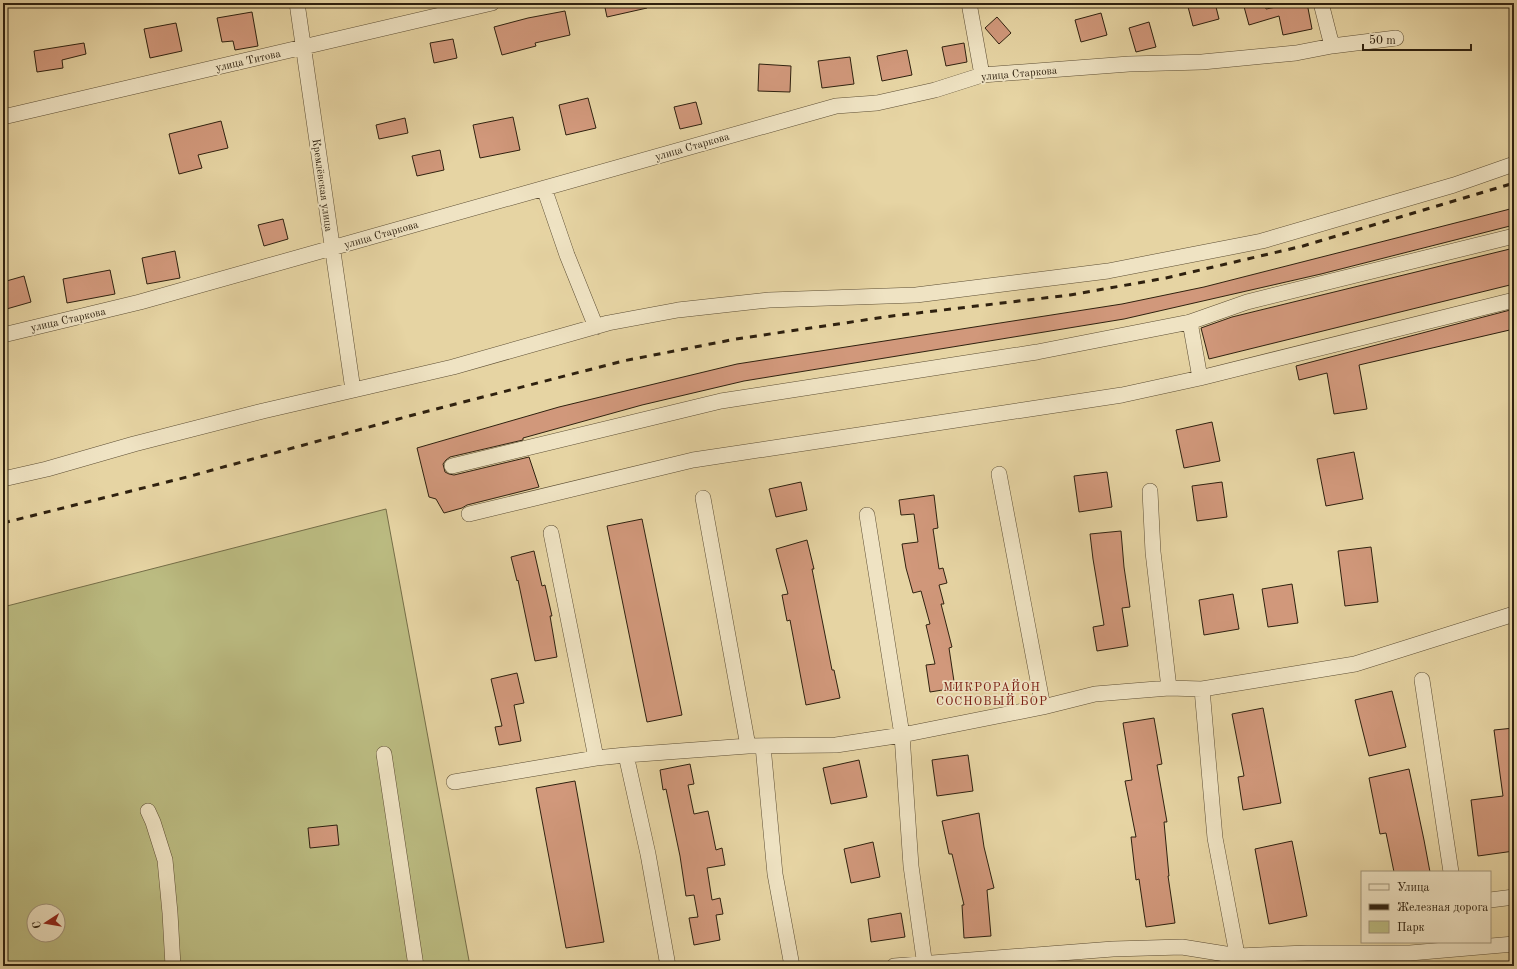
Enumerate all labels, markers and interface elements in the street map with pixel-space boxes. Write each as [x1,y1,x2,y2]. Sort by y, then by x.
scale bar [1363,26,1471,52]
text: 50 m [1369,34,1396,47]
street label: улица Титова [215,49,282,74]
street label: улица Старкова [980,66,1058,83]
street label: улица Старкова [654,131,731,163]
street label: Кремлёвская улица [310,138,334,233]
street label: улица Старкова [343,219,420,251]
street label: улица Старкова [30,306,107,334]
district label: МИКРОРАЙОН СОСНОВЫЙ БОР [936,679,1048,708]
legend [1361,871,1491,943]
text: Улица [1397,882,1430,894]
text: Железная дорога [1397,902,1488,914]
north arrow [26,903,66,943]
text: С [32,920,44,929]
text: Парк [1397,922,1425,934]

